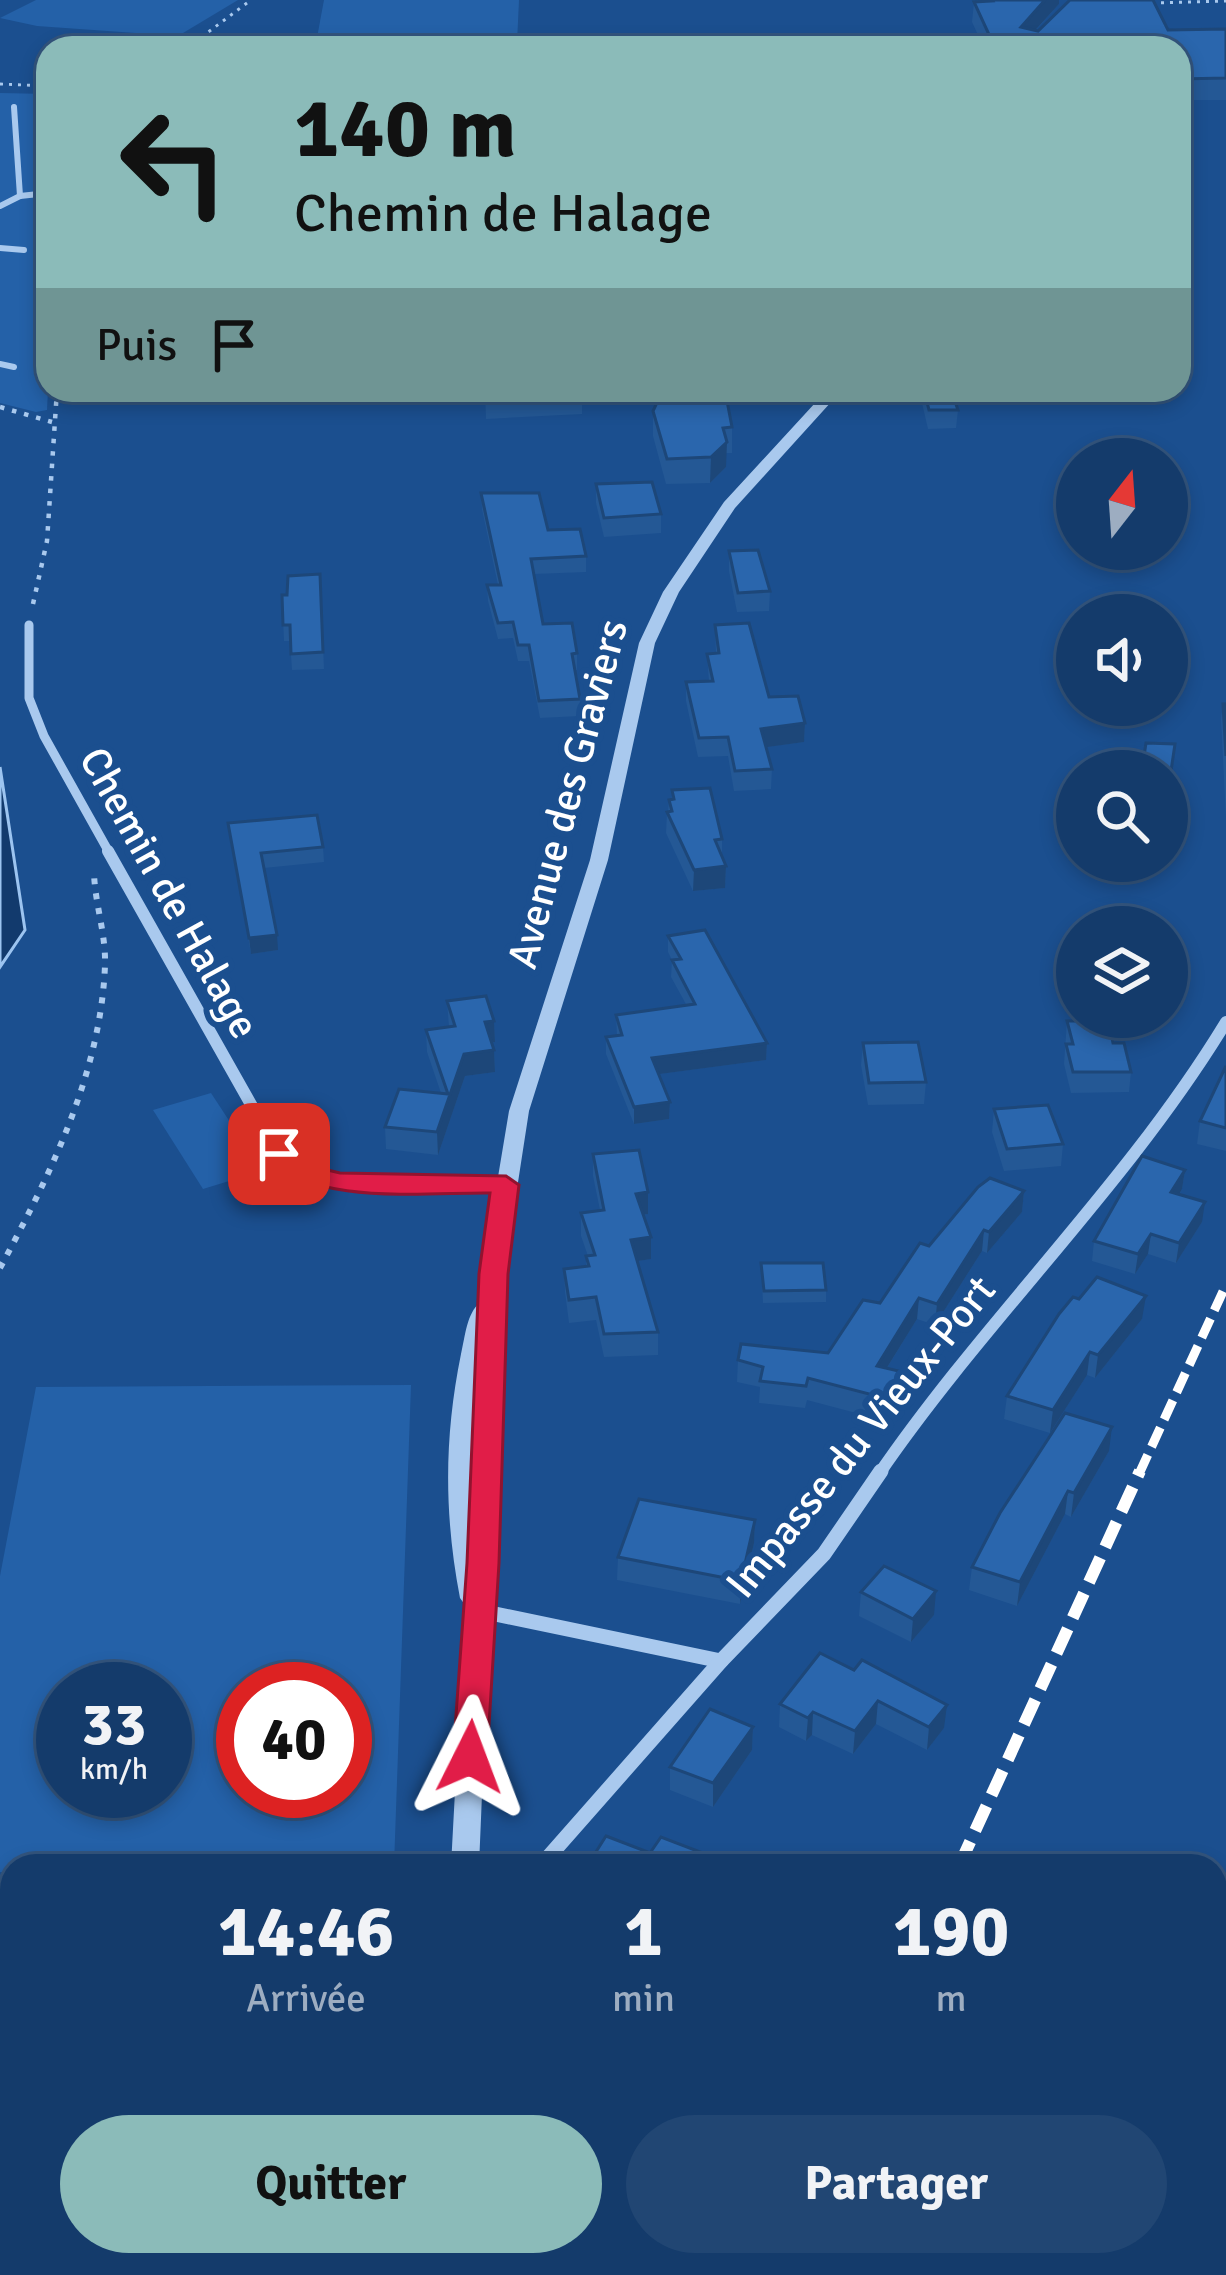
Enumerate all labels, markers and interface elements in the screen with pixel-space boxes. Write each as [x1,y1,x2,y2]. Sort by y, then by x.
text: 140 m [294,77,516,181]
icon: left [96,84,252,240]
text: Chemin de Halage [294,180,712,247]
icon: arrive [201,312,267,378]
text: Puis [96,318,177,373]
north arrow [1056,438,1188,570]
map controls [1056,438,1188,1038]
button: sound [1056,594,1188,726]
street label: Avenue des Graviers [497,614,639,974]
street label: Chemin de Halage [68,738,270,1048]
button: search [1056,750,1188,882]
button: layers [1056,906,1188,1038]
pin [228,1103,330,1205]
icon: arrive [246,1121,312,1187]
street label: Impasse du Vieux-Port [716,1266,1006,1608]
speed limit sign: 40 [216,1662,372,1818]
text: 33 [82,1688,146,1762]
position arrow [407,1694,533,1820]
text: km/h [80,1751,148,1788]
text: 14:46 [218,1887,394,1976]
text: 1 [624,1887,663,1976]
text: 190 [893,1887,1009,1976]
text: Arrivée [246,1974,366,2022]
text: min [612,1974,675,2022]
text: m [935,1974,967,2022]
button: Quitter [60,2115,602,2253]
button: Partager [626,2115,1167,2253]

